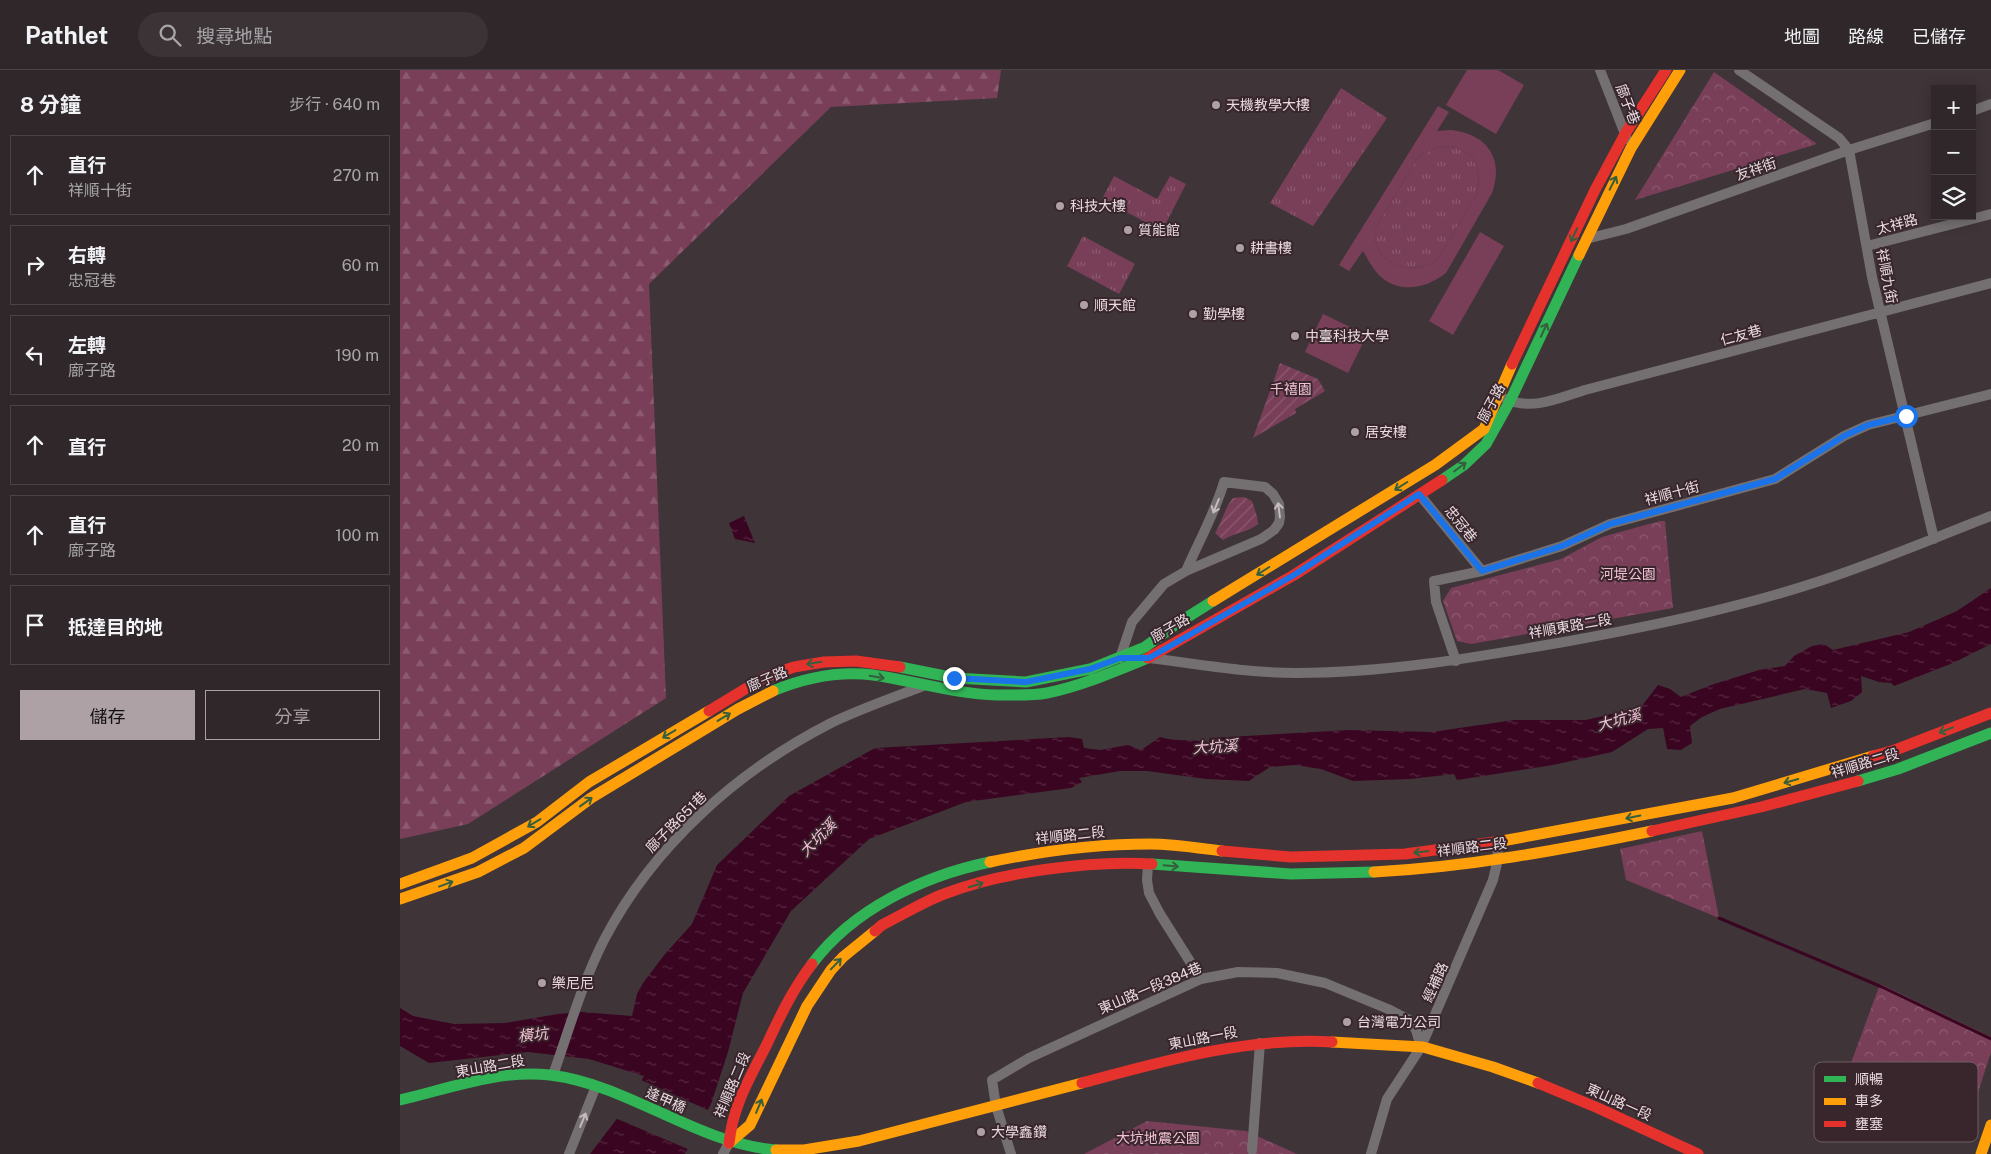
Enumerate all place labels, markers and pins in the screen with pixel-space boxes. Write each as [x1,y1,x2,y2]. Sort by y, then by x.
place label: 天機教學大樓 [1226,97,1310,113]
marker: 天機教學大樓 [1210,99,1222,111]
place label: 科技大樓 [1070,198,1126,214]
marker: 科技大樓 [1054,200,1066,212]
place label: 質能館 [1138,222,1180,238]
marker: 質能館 [1122,224,1134,236]
place label: 耕書樓 [1250,240,1292,256]
marker: 耕書樓 [1234,242,1246,254]
place label: 順天館 [1094,297,1136,313]
marker: 順天館 [1078,299,1090,311]
place label: 勤學樓 [1203,306,1245,322]
marker: 勤學樓 [1187,308,1199,320]
place label: 中臺科技大學 [1305,328,1389,344]
marker: 中臺科技大學 [1289,330,1301,342]
place label: 居安樓 [1365,424,1407,440]
marker: 居安樓 [1349,426,1361,438]
place label: 樂尼尼 [552,975,594,991]
marker: 樂尼尼 [536,977,548,989]
place label: 台灣電力公司 [1357,1014,1441,1030]
marker: 台灣電力公司 [1341,1016,1353,1028]
place label: 大學鑫鑽 [991,1124,1047,1140]
marker: 大學鑫鑽 [975,1126,987,1138]

